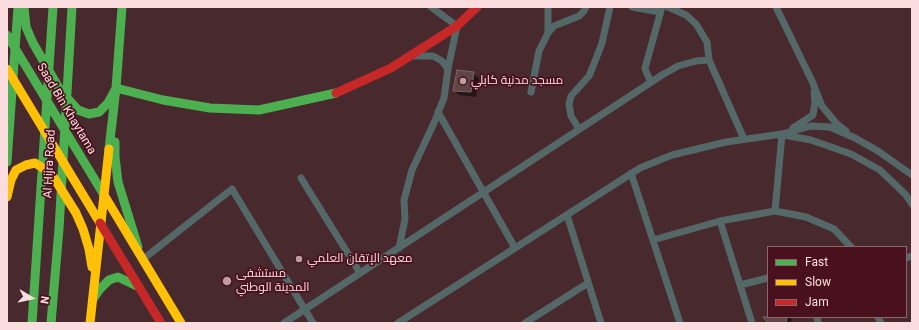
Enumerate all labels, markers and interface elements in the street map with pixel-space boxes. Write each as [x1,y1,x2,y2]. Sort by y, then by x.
street label: Saad Bin Khaytama [33,61,99,157]
place label: مسجد مدنية كابلي [471,74,563,88]
marker: مسجد مدنية كابلي [458,76,468,86]
street label: Al Hijra Road [41,129,59,199]
legend [767,246,907,318]
place label: معهد الإتقان العلمي [307,252,413,266]
marker: معهد الإتقان العلمي [294,254,304,264]
text: Fast [805,255,828,269]
place label: مستشفى المدينة الوطني [236,267,309,295]
marker: مستشفى المدينة الوطني [221,275,233,287]
text: Slow [805,275,831,289]
north arrow [12,278,52,318]
text: N [37,295,51,305]
text: Jam [805,295,829,309]

